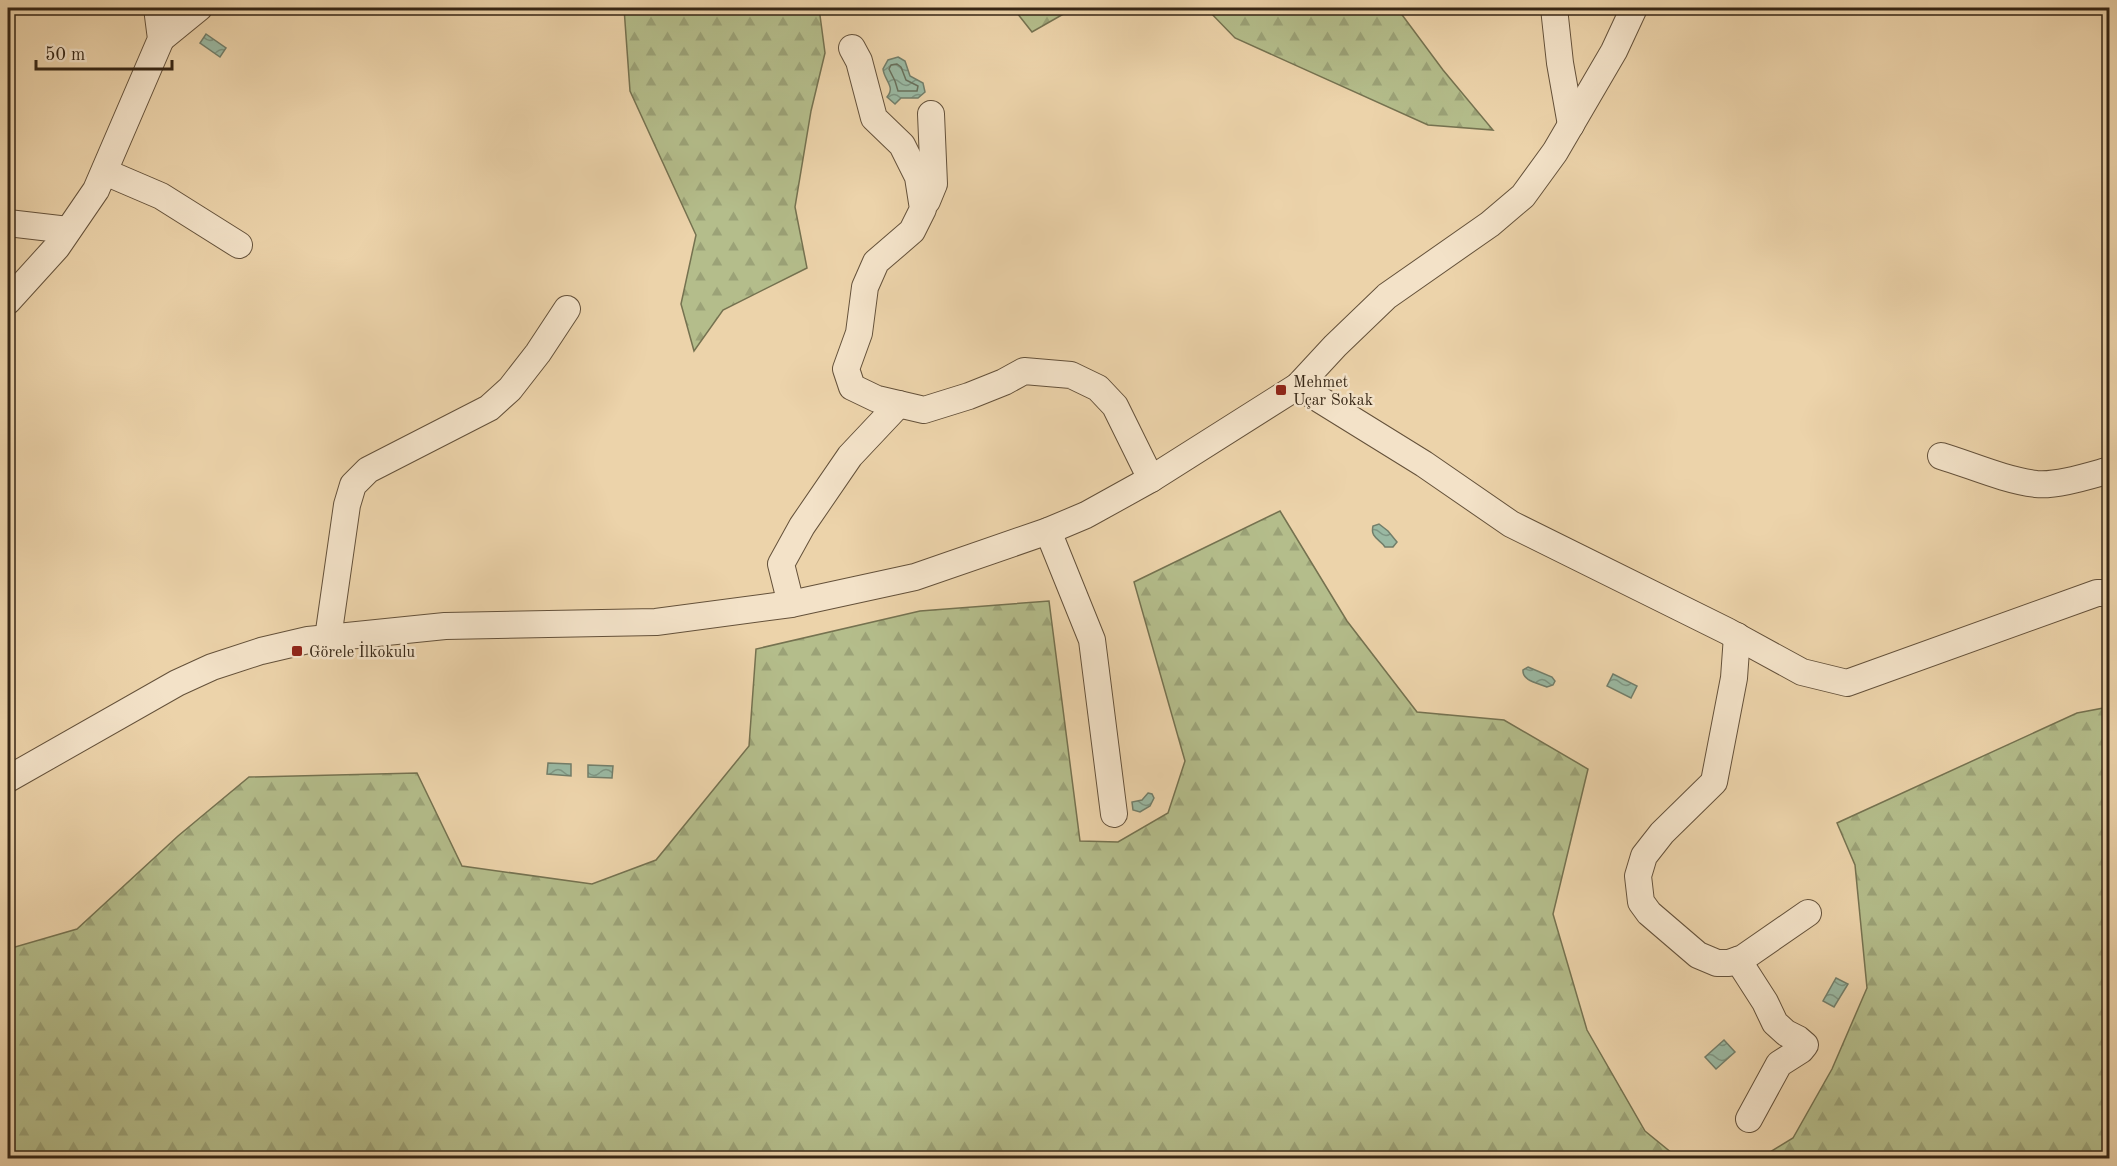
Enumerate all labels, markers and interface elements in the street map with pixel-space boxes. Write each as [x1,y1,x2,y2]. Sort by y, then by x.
scale bar [36,33,172,71]
text: 50 m [45,46,85,64]
place label: Mehmet Uçar Sokak [1293,375,1373,409]
marker: Mehmet Uçar Sokak [1274,383,1288,397]
place label: Görele İlkokulu [309,641,416,661]
marker: Görele İlkokulu [290,644,304,658]

